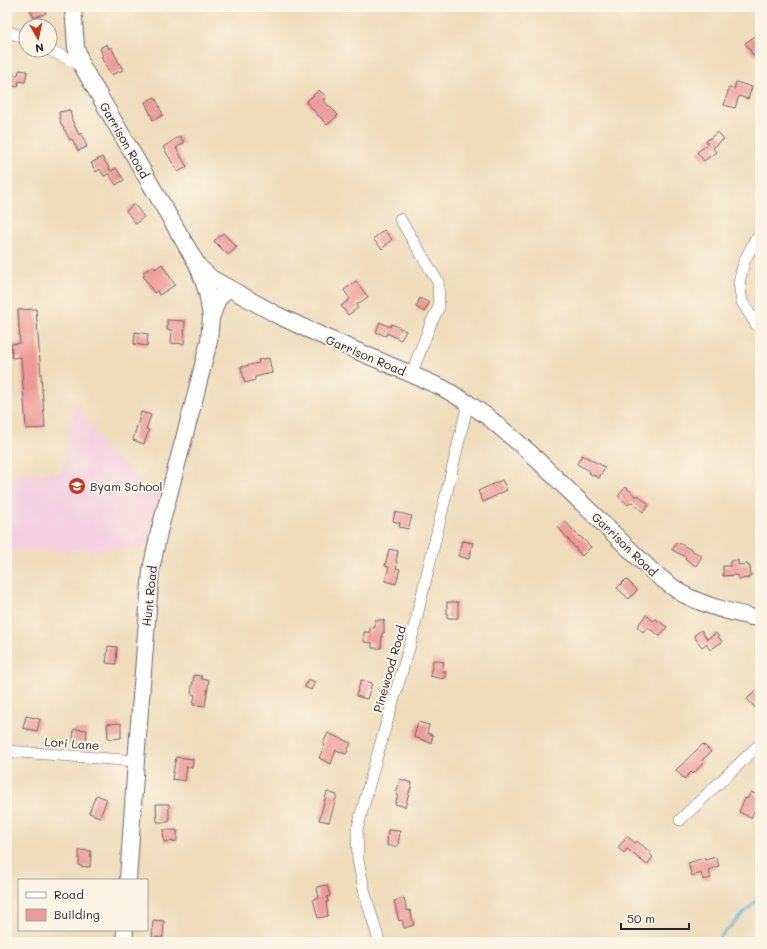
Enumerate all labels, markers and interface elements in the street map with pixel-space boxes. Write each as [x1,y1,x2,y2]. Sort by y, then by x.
north arrow [18,18,58,58]
text: N [34,40,45,56]
street label: Garrison Road [97,99,153,181]
street label: Garrison Road [324,331,409,379]
school or university icon: Byam School [67,476,87,496]
place label: Byam School [90,478,162,494]
street label: Garrison Road [589,509,662,580]
street label: Hunt Road [138,565,160,627]
street label: Pinewood Road [369,623,409,714]
street label: Lori Lane [44,733,100,753]
legend [18,879,148,931]
text: Road [54,886,84,902]
scale bar [621,905,689,931]
text: Building [54,906,100,922]
text: 50 m [627,910,655,926]

